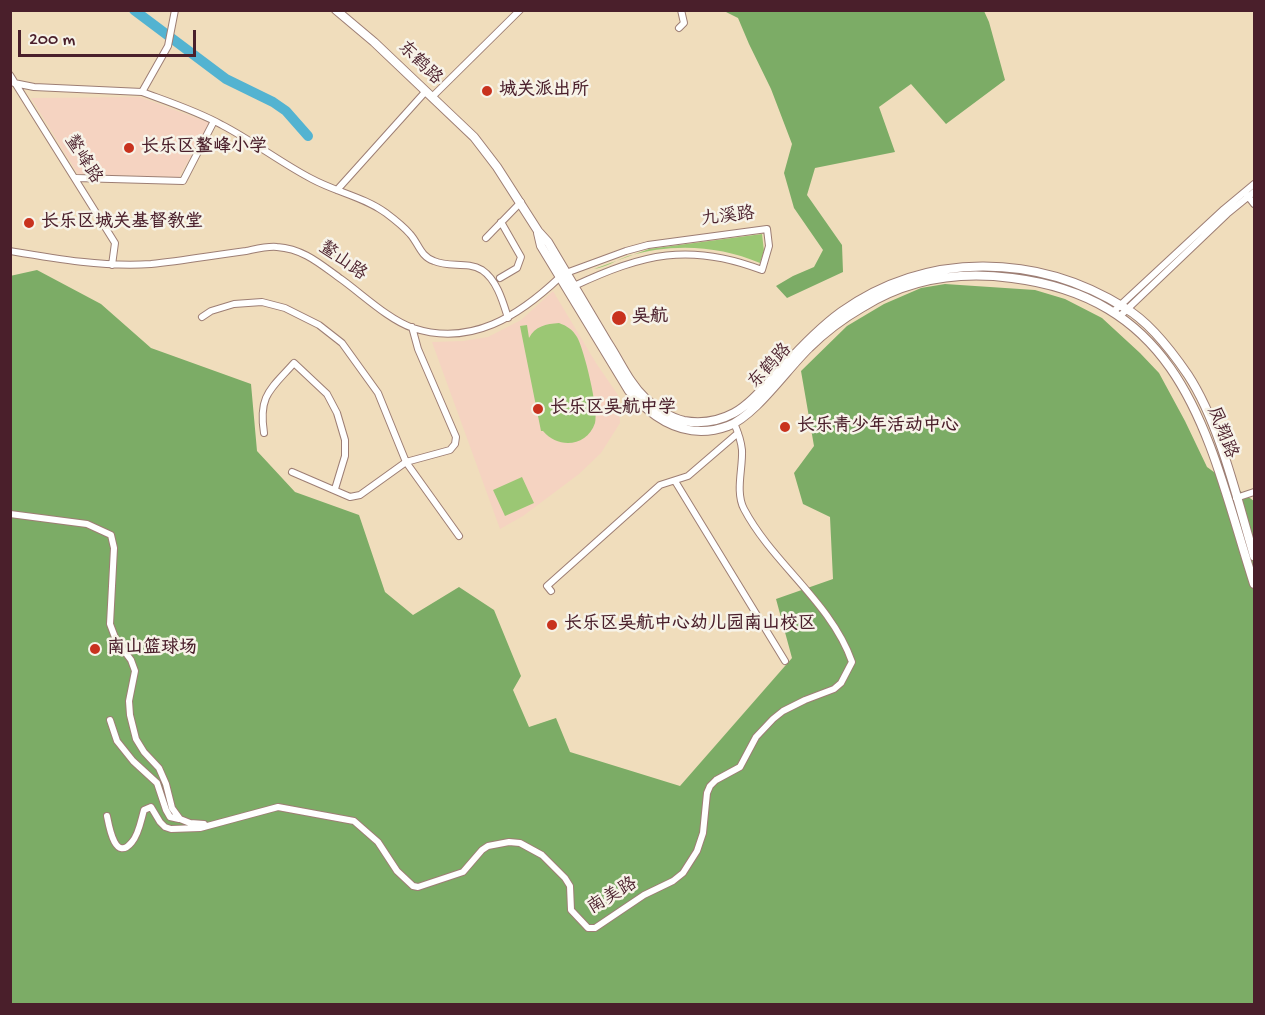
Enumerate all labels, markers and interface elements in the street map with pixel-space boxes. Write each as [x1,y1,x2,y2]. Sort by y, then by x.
scale bar [21,18,200,56]
text: 200 m [29,30,75,51]
street label: 东鹤路 [392,37,446,91]
place label: 城关派出所 [499,80,589,102]
marker: 城关派出所 [480,84,494,98]
street label: 鳌峰路 [59,131,105,189]
place label: 长乐区鳌峰小学 [141,137,267,159]
marker: 长乐区鳌峰小学 [122,141,136,155]
street label: 九溪路 [700,204,756,232]
place label: 长乐区城关基督教堂 [41,212,203,234]
marker: 长乐区城关基督教堂 [22,216,36,230]
street label: 鳌山路 [314,238,370,286]
place label: 吴航 [632,307,668,329]
marker: 吴航 [610,309,628,327]
street label: 东鹤路 [745,340,797,394]
place label: 长乐区吴航中学 [550,398,676,420]
marker: 长乐区吴航中学 [531,402,545,416]
street label: 凤翔路 [1201,404,1241,462]
place label: 长乐青少年活动中心 [797,416,959,438]
marker: 长乐青少年活动中心 [778,420,792,434]
place label: 长乐区吴航中心幼儿园南山校区 [564,614,816,636]
marker: 长乐区吴航中心幼儿园南山校区 [545,618,559,632]
place label: 南山篮球场 [107,638,197,660]
marker: 南山篮球场 [88,642,102,656]
street label: 南美路 [584,874,642,920]

